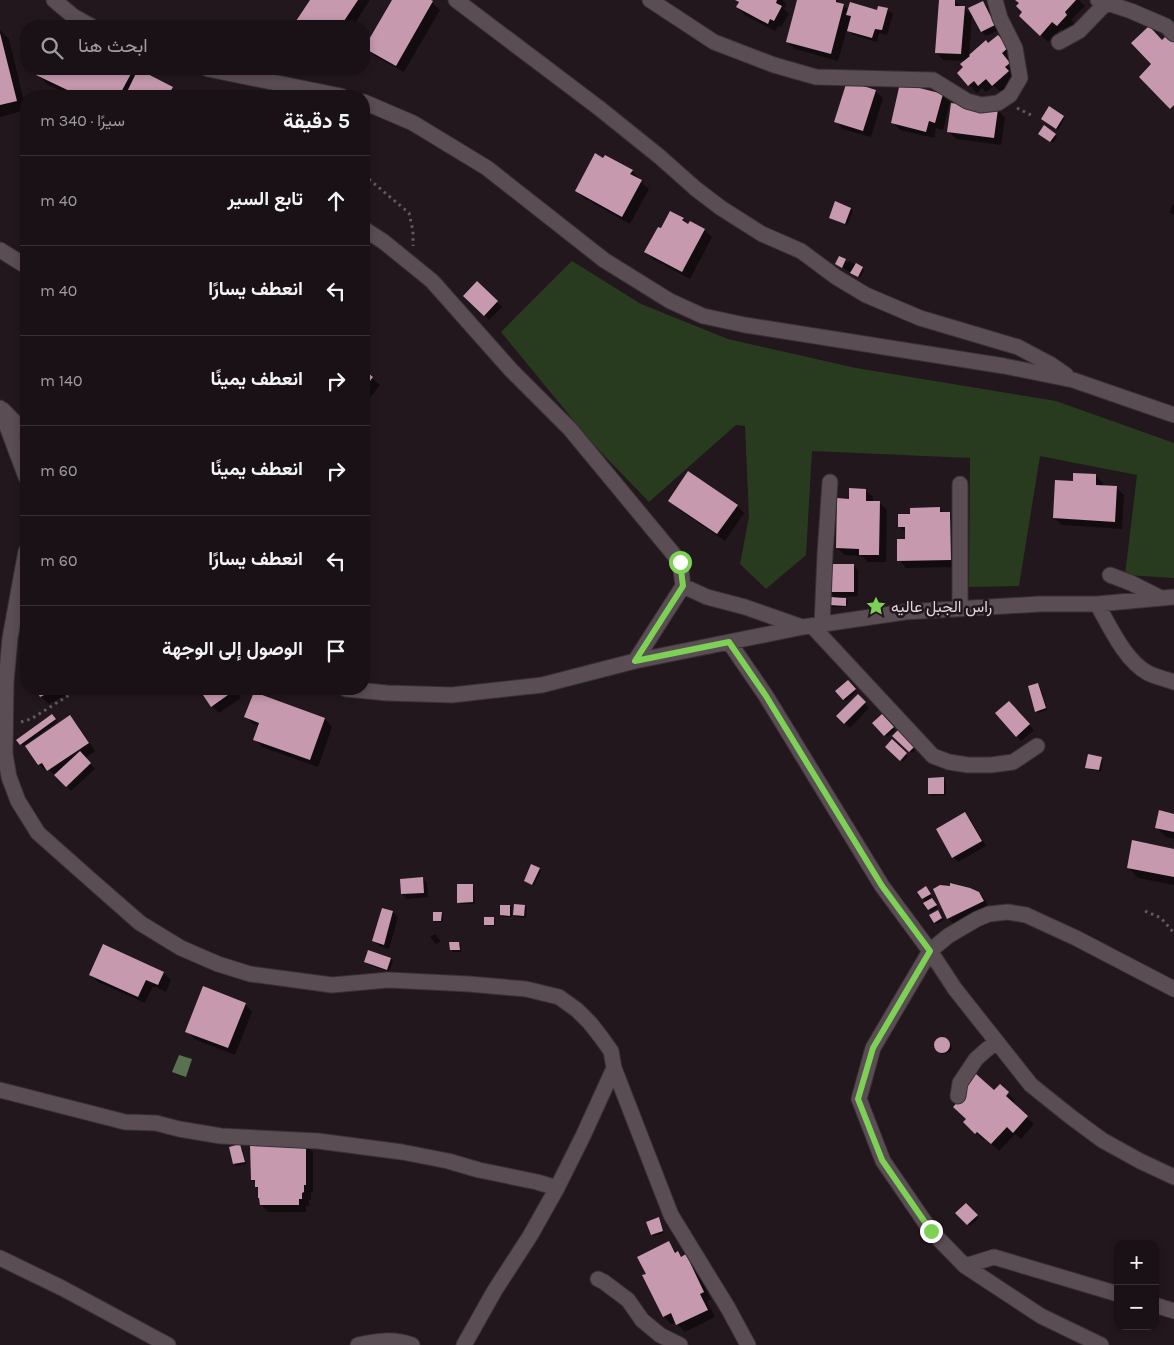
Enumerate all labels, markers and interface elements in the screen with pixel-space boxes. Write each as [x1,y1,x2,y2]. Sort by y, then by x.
search box [20,20,370,75]
icon: search [38,34,66,62]
text: ابحث هنا [78,35,148,57]
text: 5 دقيقة [283,109,350,133]
text: سيرًا · 340 m [40,111,125,130]
icon: ahead [322,187,350,215]
text: تابع السير [227,188,303,210]
text: 40 m [40,191,77,210]
icon: left [322,277,350,305]
text: انعطف يسارًا [208,278,303,300]
text: 40 m [40,281,77,300]
icon: right [322,367,350,395]
text: انعطف يمينًا [211,368,303,390]
text: 140 m [40,371,83,390]
icon: right [322,457,350,485]
text: انعطف يمينًا [211,458,303,480]
text: 60 m [40,461,77,480]
icon: left [322,547,350,575]
text: انعطف يسارًا [208,548,303,570]
text: 60 m [40,551,77,570]
route start [669,551,692,574]
place icon: راس الجبل عاليه [865,595,887,617]
place label: راس الجبل عاليه [891,597,992,617]
icon: arrive [322,637,350,665]
text: الوصول إلى الوجهة [162,638,303,660]
route end [920,1220,943,1243]
map controls [1114,1240,1159,1330]
button: + [1114,1240,1159,1285]
button: − [1114,1285,1159,1330]

